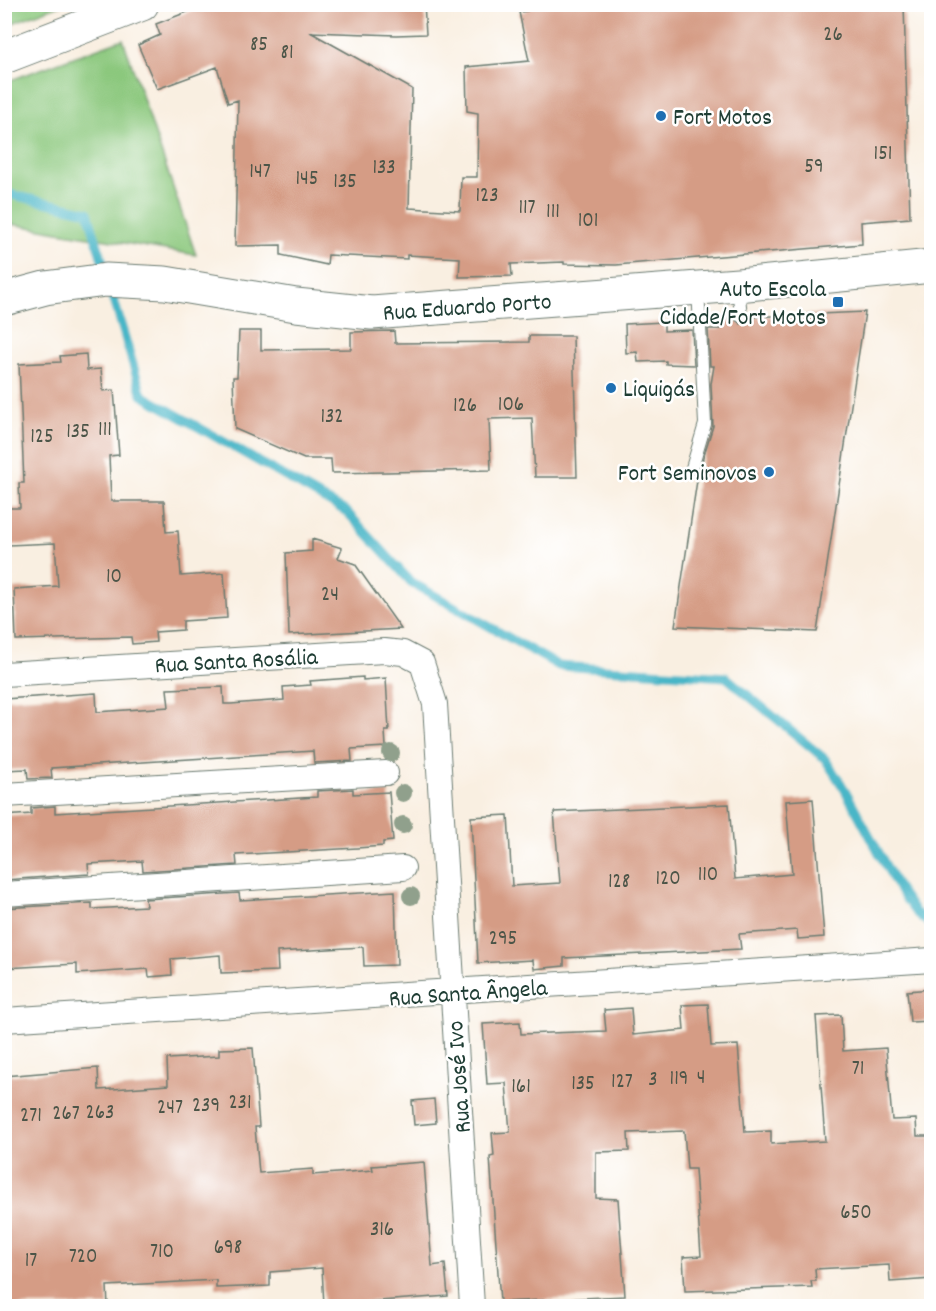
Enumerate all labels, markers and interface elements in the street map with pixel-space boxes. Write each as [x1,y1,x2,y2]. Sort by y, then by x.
house number: 26 [823,21,843,51]
house number: 85 [250,31,268,61]
house number: 81 [280,39,294,69]
place label: Fort Motos [673,102,772,136]
marker: Fort Motos [654,109,668,123]
house number: 151 [874,140,892,170]
house number: 59 [804,153,824,183]
house number: 133 [372,154,396,184]
house number: 147 [249,158,271,188]
house number: 145 [295,165,319,195]
house number: 135 [333,168,357,198]
house number: 123 [475,182,499,212]
house number: 117 [518,194,536,224]
house number: 111 [546,198,560,228]
house number: 101 [578,207,598,237]
place label: Auto Escola Cidade/Fort Motos [660,274,827,336]
street label: Rua Eduardo Porto [382,286,553,332]
marker: Auto Escola Cidade/Fort Motos [831,295,845,309]
place label: Liquigás [623,374,695,408]
marker: Liquigás [604,381,618,395]
house number: 106 [498,391,524,421]
house number: 126 [453,392,477,422]
house number: 132 [320,403,344,433]
house number: 111 [98,416,112,446]
house number: 135 [66,418,90,448]
house number: 125 [30,423,54,453]
place label: Fort Seminovos [618,458,757,492]
marker: Fort Seminovos [762,465,776,479]
house number: 10 [106,563,122,593]
house number: 24 [321,581,339,611]
street label: Rua Santa Rosália [154,642,319,684]
house number: 110 [698,861,718,891]
house number: 120 [655,865,681,895]
house number: 128 [608,868,630,898]
house number: 295 [489,925,517,955]
street label: Rua Santa Ângela [388,972,549,1017]
street label: Rua José Ivo [440,1020,482,1134]
house number: 71 [852,1055,864,1085]
house number: 4 [697,1064,705,1094]
house number: 119 [670,1065,688,1095]
house number: 3 [648,1066,658,1096]
house number: 127 [611,1068,633,1098]
house number: 135 [571,1070,595,1100]
house number: 161 [511,1073,531,1103]
house number: 231 [228,1089,252,1119]
house number: 239 [192,1092,220,1122]
house number: 247 [157,1094,183,1124]
house number: 263 [86,1099,114,1129]
house number: 267 [52,1100,80,1130]
house number: 271 [20,1102,42,1132]
house number: 650 [840,1199,872,1229]
house number: 316 [370,1216,394,1246]
house number: 698 [214,1234,242,1264]
house number: 710 [150,1238,174,1268]
house number: 720 [69,1243,97,1273]
house number: 17 [25,1247,37,1277]

